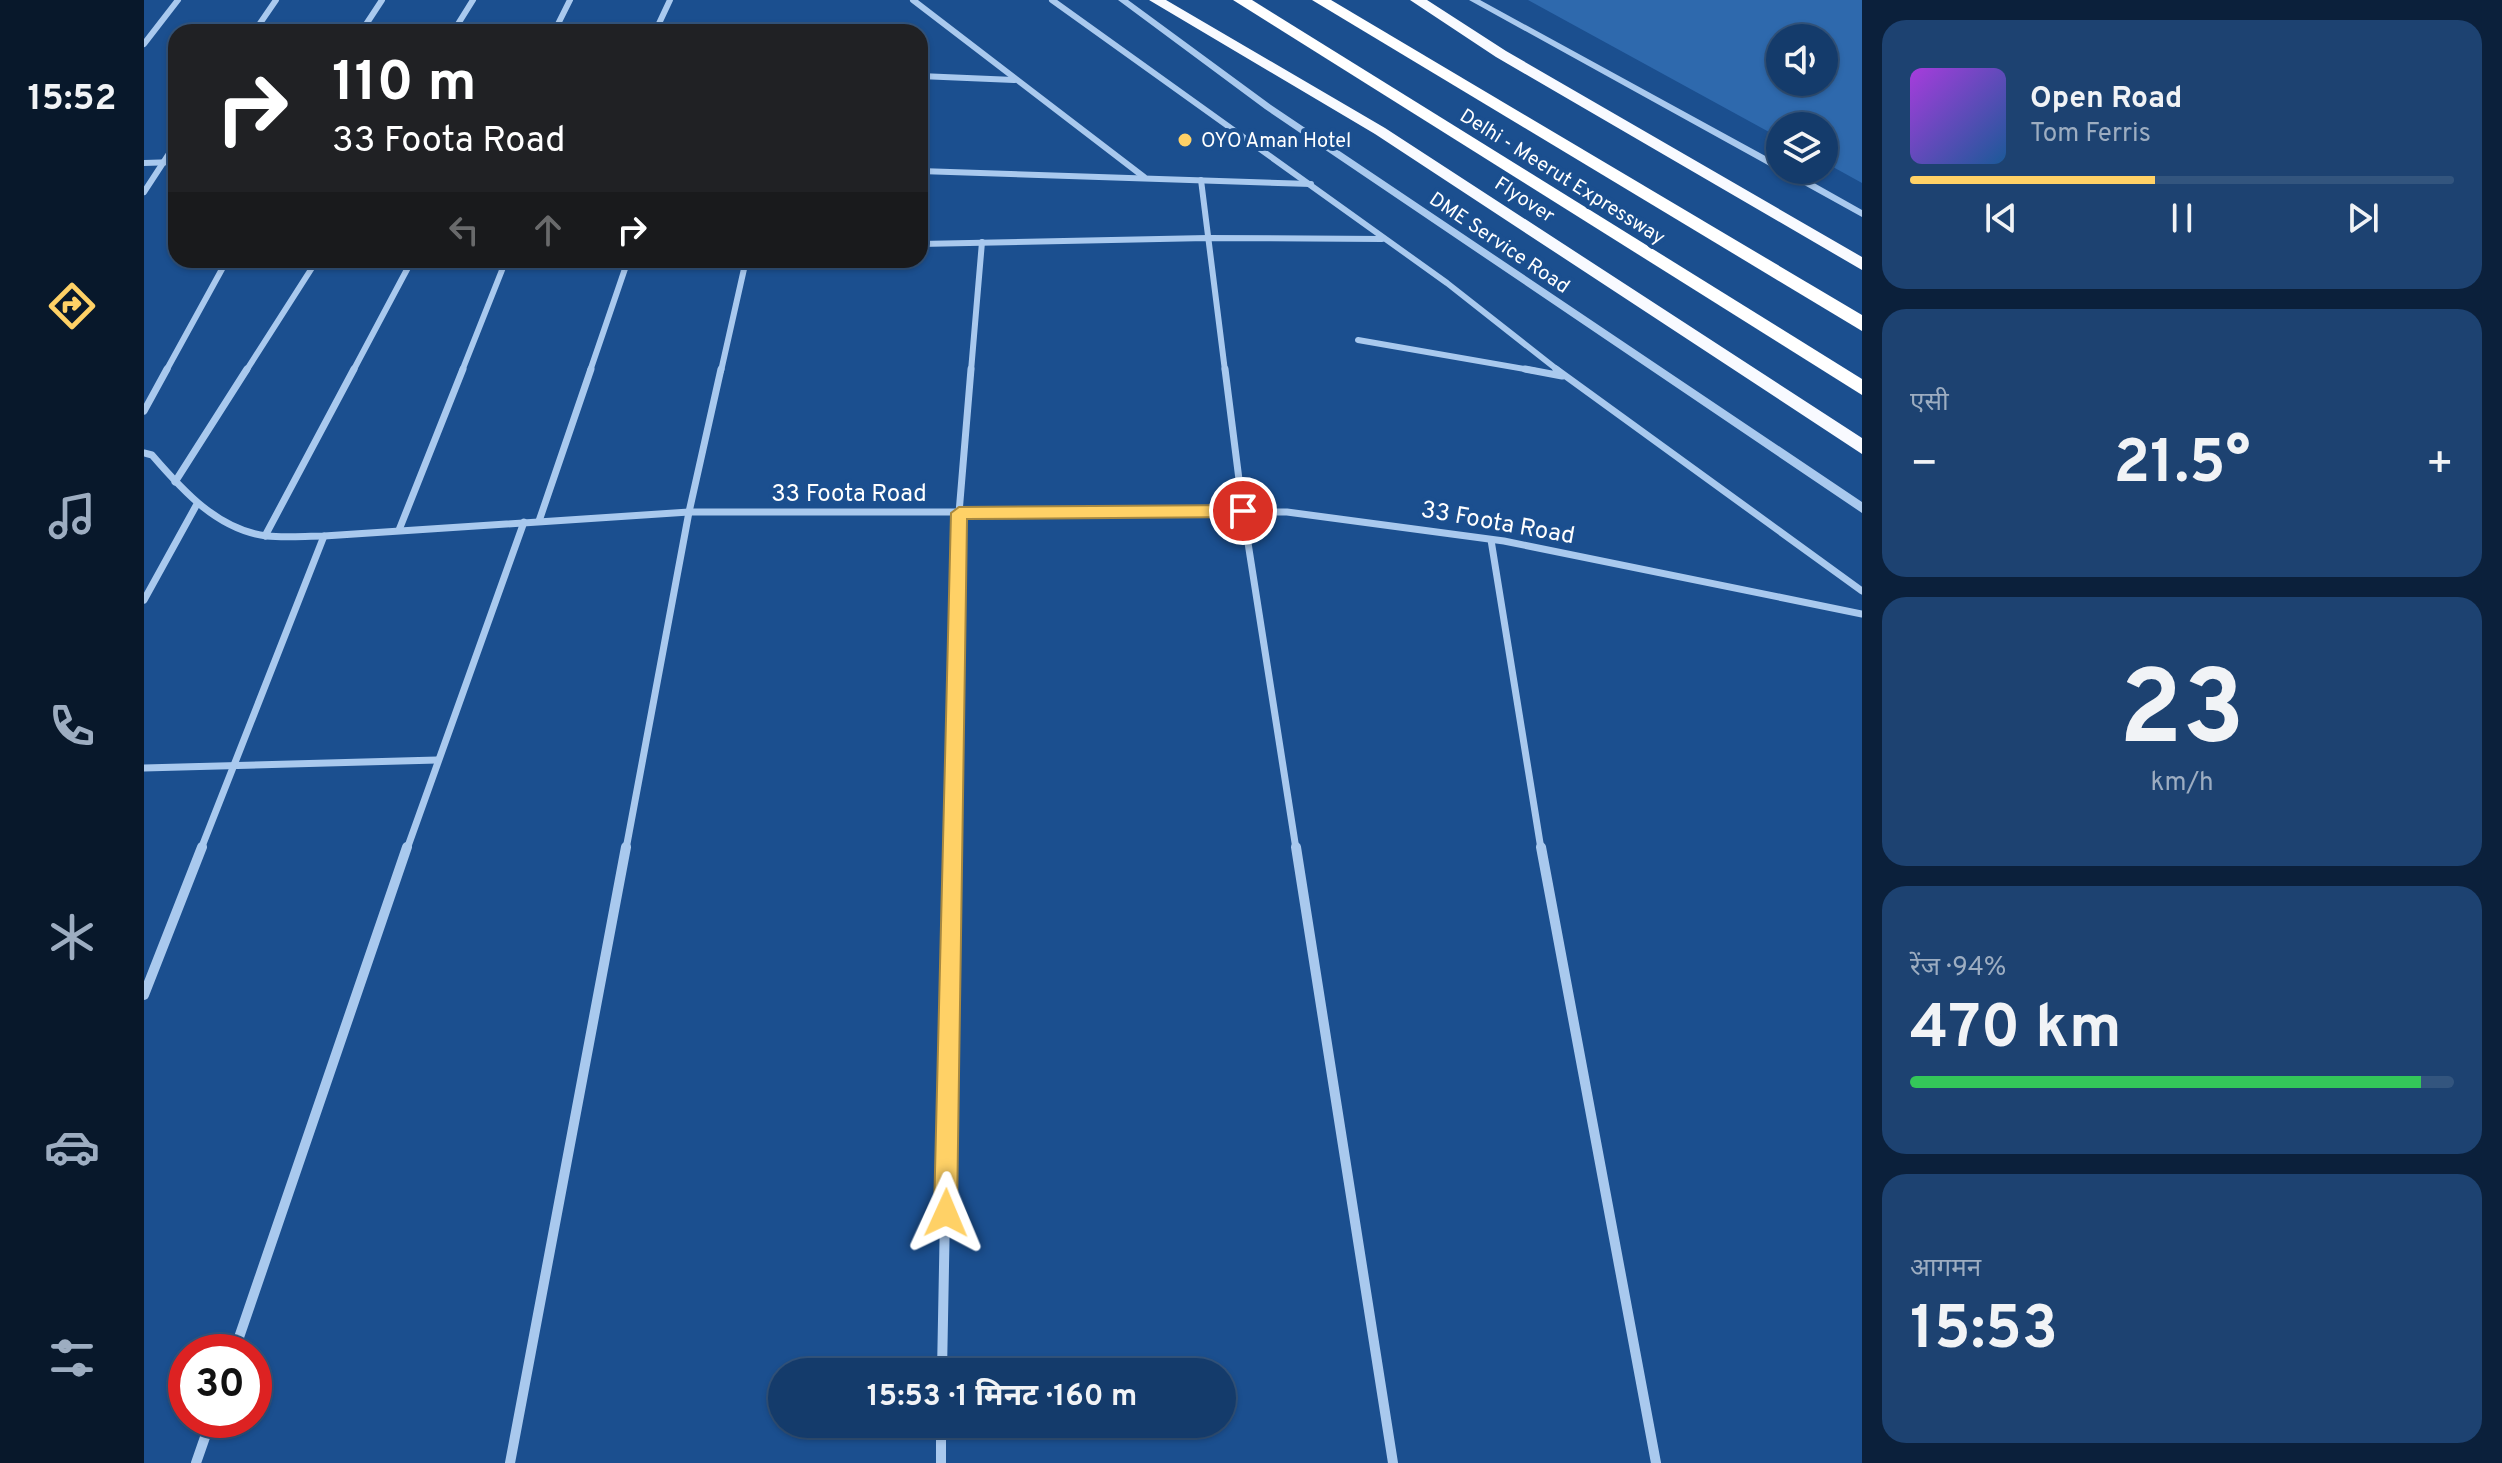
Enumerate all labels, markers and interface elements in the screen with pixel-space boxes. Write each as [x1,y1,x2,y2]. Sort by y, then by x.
map controls [1766,24,1838,184]
button: sound [1766,24,1838,96]
text: 110 m [332,50,477,120]
icon: right [200,56,304,160]
text: 15:52 [27,77,117,123]
text: Open Road [2030,81,2182,118]
street label: Delhi - Meerut Expressway [1454,104,1670,252]
button: layers [1766,112,1838,184]
text: Tom Ferris [2030,118,2151,151]
text: 33 Foota Road [332,119,566,165]
place label: OYO Aman Hotel [1201,129,1351,155]
marker: OYO Aman Hotel [1176,131,1194,149]
street label: Flyover [1489,172,1559,230]
street label: DME Service Road [1424,187,1574,300]
icon: previous [1979,196,2023,240]
icon: pause [2160,196,2204,240]
icon: next [2341,196,2385,240]
icon: left [442,208,486,252]
icon: ahead [526,208,570,252]
icon: right [610,208,654,252]
icon: directions [44,278,100,334]
text: एसी [1910,387,1949,420]
text: 21.5° [2113,428,2251,504]
text: − [1910,438,1938,494]
text: + [2426,438,2454,494]
pin [1209,477,1277,545]
street label: 33 Foota Road [771,480,927,510]
icon: music [44,488,100,544]
icon: arrive [1221,489,1265,533]
street label: 33 Foota Road [1418,496,1577,552]
text: 23 [2119,649,2245,781]
icon: phone [44,698,100,754]
text: km/h [2150,767,2214,800]
icon: climate [44,909,100,965]
text: रेंज · 94% [1910,952,2006,985]
text: 470 km [1910,993,2122,1069]
icon: car [44,1119,100,1175]
position arrow [904,1171,988,1255]
text: आगमन [1910,1253,1981,1286]
text: 15:53 [1910,1294,2058,1370]
icon: filters [44,1330,100,1386]
speed limit sign: 30 [168,1334,272,1438]
text: 15:53 · 1 मिनट · 160 m [867,1379,1137,1416]

